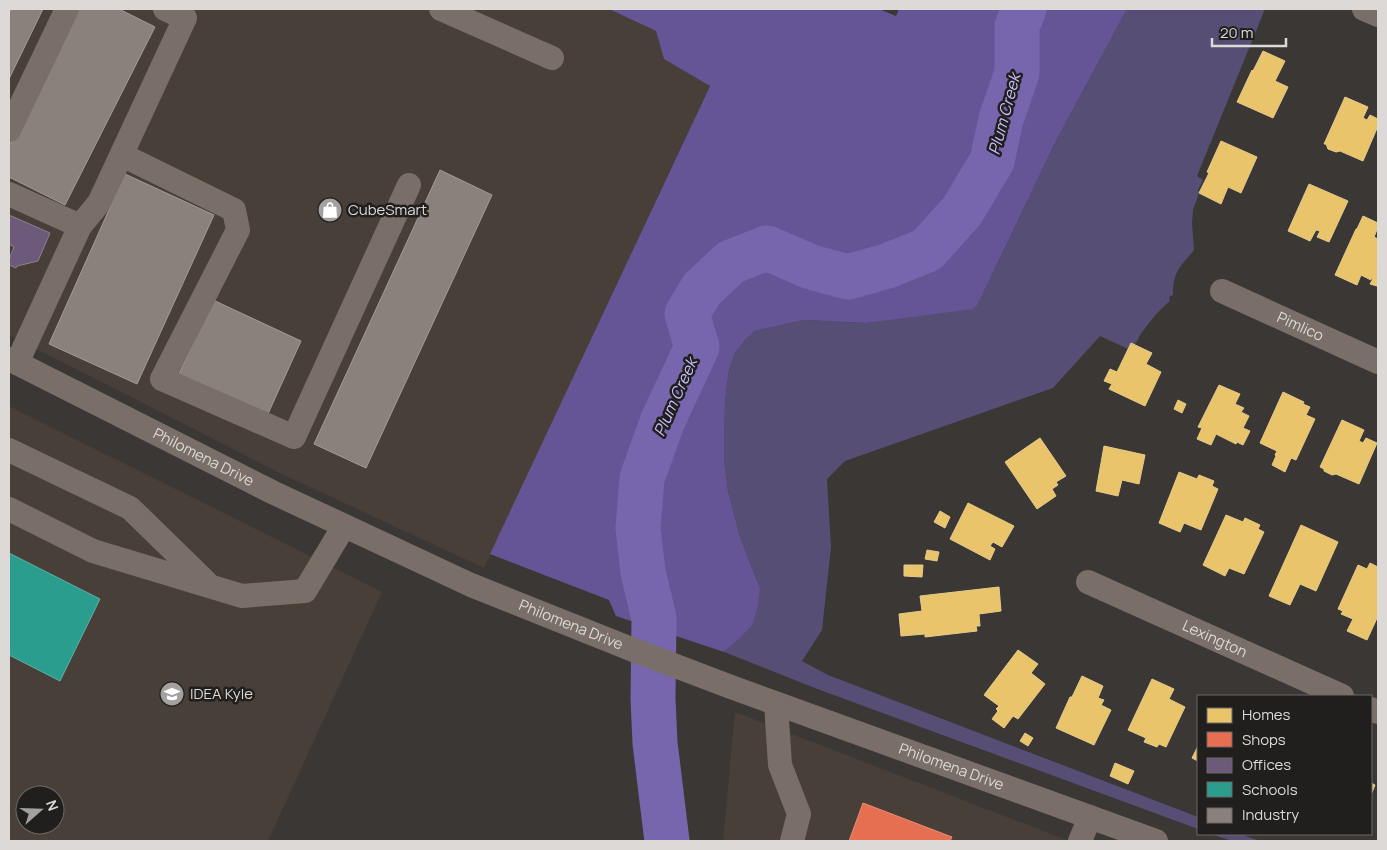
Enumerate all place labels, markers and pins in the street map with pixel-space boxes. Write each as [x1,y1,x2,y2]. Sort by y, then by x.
shop icon: CubeSmart [317,197,343,223]
place label: CubeSmart [348,199,427,220]
school or university icon: IDEA Kyle [159,681,185,707]
place label: IDEA Kyle [190,683,253,704]

